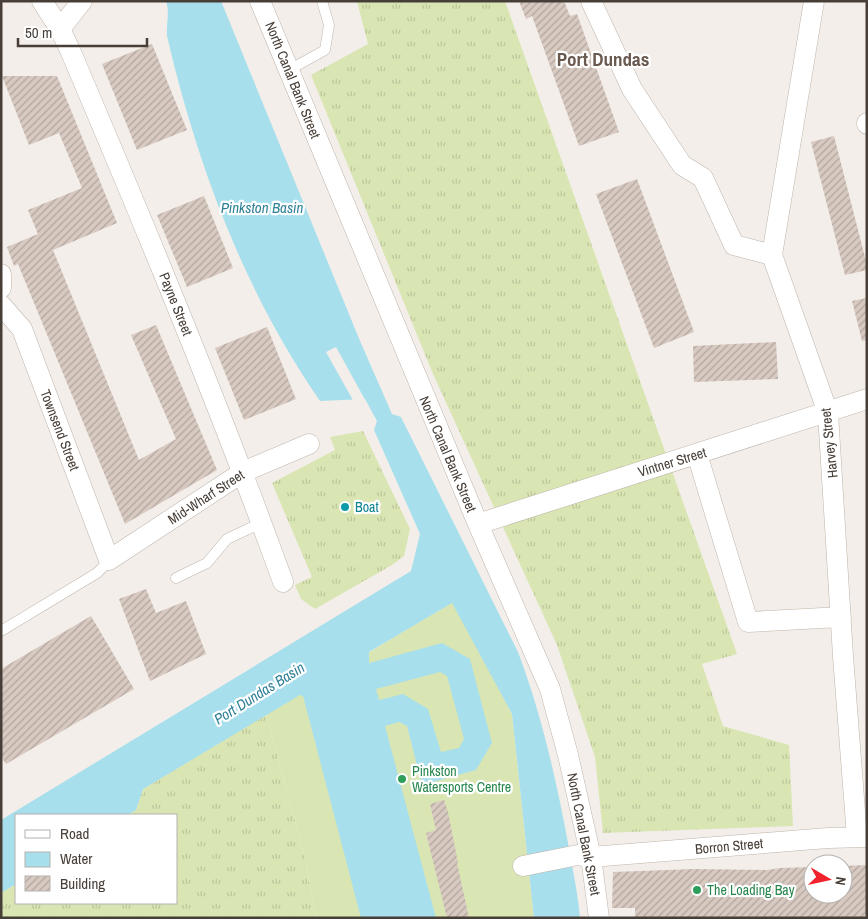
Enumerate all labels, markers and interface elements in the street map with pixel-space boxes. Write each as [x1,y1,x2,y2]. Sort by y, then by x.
scale bar [18,15,146,47]
street label: North Canal Bank Street [261,19,325,141]
text: 50 m [25,22,52,43]
district label: Port Dundas [557,46,649,72]
water label: Pinkston Basin [221,197,304,218]
street label: Payne Street [155,270,197,338]
street label: Townsend Street [36,387,84,473]
street label: North Canal Bank Street [415,393,481,515]
street label: Harvey Street [816,407,842,479]
street label: Vintner Street [636,443,708,481]
street label: Mid-Wharf Street [164,466,248,528]
place label: Boat [355,498,379,516]
marker: Boat [339,501,351,513]
water label: Port Dundas Basin [210,657,308,729]
place label: Pinkston Watersports Centre [412,762,511,796]
street label: North Canal Bank Street [563,771,605,897]
marker: Pinkston Watersports Centre [396,773,408,785]
legend [15,814,178,904]
text: Road [60,823,89,844]
street label: Borron Street [694,834,764,858]
text: Water [60,848,92,869]
north arrow [803,854,853,904]
text: Building [60,873,105,894]
text: N [831,876,850,887]
place label: The Loading Bay [707,881,795,899]
marker: The Loading Bay [691,884,703,896]

